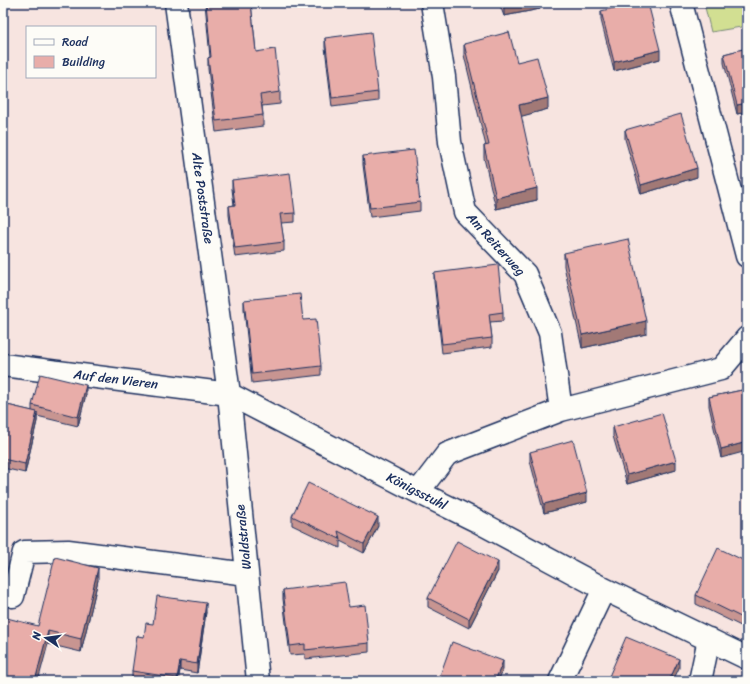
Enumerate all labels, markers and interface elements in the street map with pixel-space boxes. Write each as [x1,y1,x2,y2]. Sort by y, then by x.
legend [26,26,156,78]
text: Road [62,31,89,53]
text: Building [62,51,105,73]
street label: Alte Poststraße [185,150,221,246]
street label: Am Reiterweg [460,206,531,282]
street label: Auf den Vieren [72,362,160,396]
street label: Königsstuhl [382,466,452,516]
street label: Waldstraße [228,503,258,571]
north arrow [26,618,66,658]
text: N [26,630,47,643]

